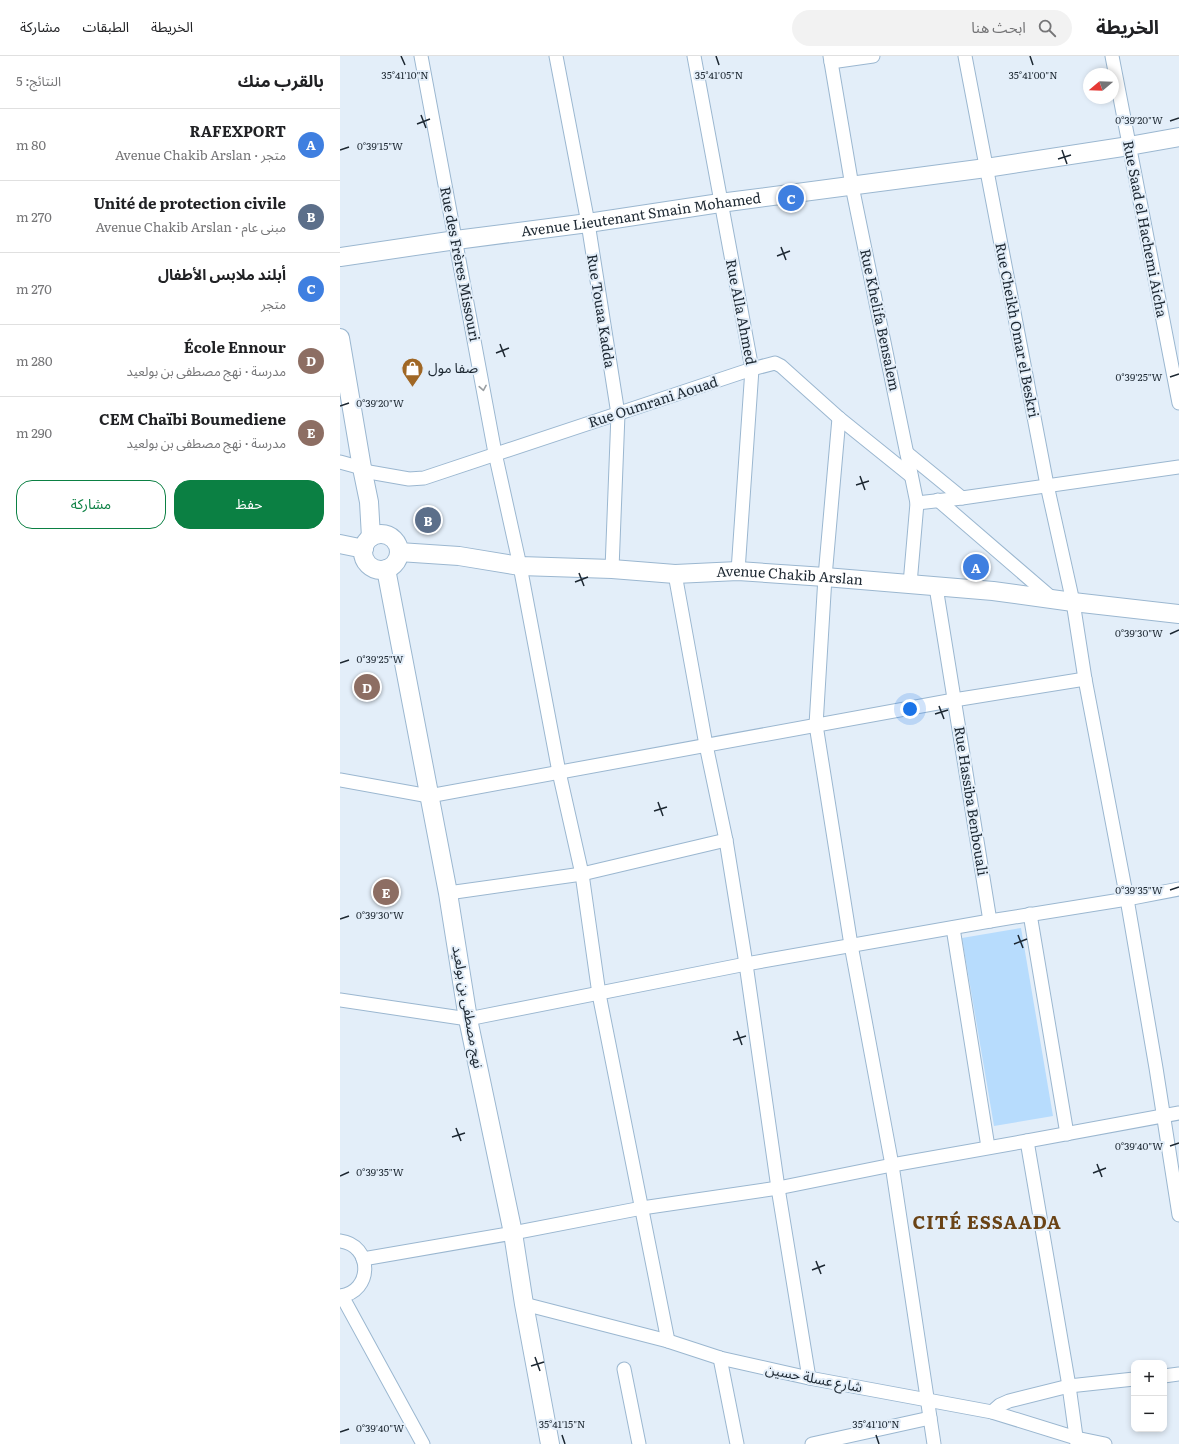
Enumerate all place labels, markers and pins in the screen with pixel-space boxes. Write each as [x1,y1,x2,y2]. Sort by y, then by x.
pin: C [778,183,804,213]
shop icon: صفا مول [399,355,425,388]
place label: صفا مول [428,357,478,377]
pin: B [415,505,441,535]
pin: A [963,552,989,582]
pin: D [354,672,380,702]
pin: E [373,877,399,907]

